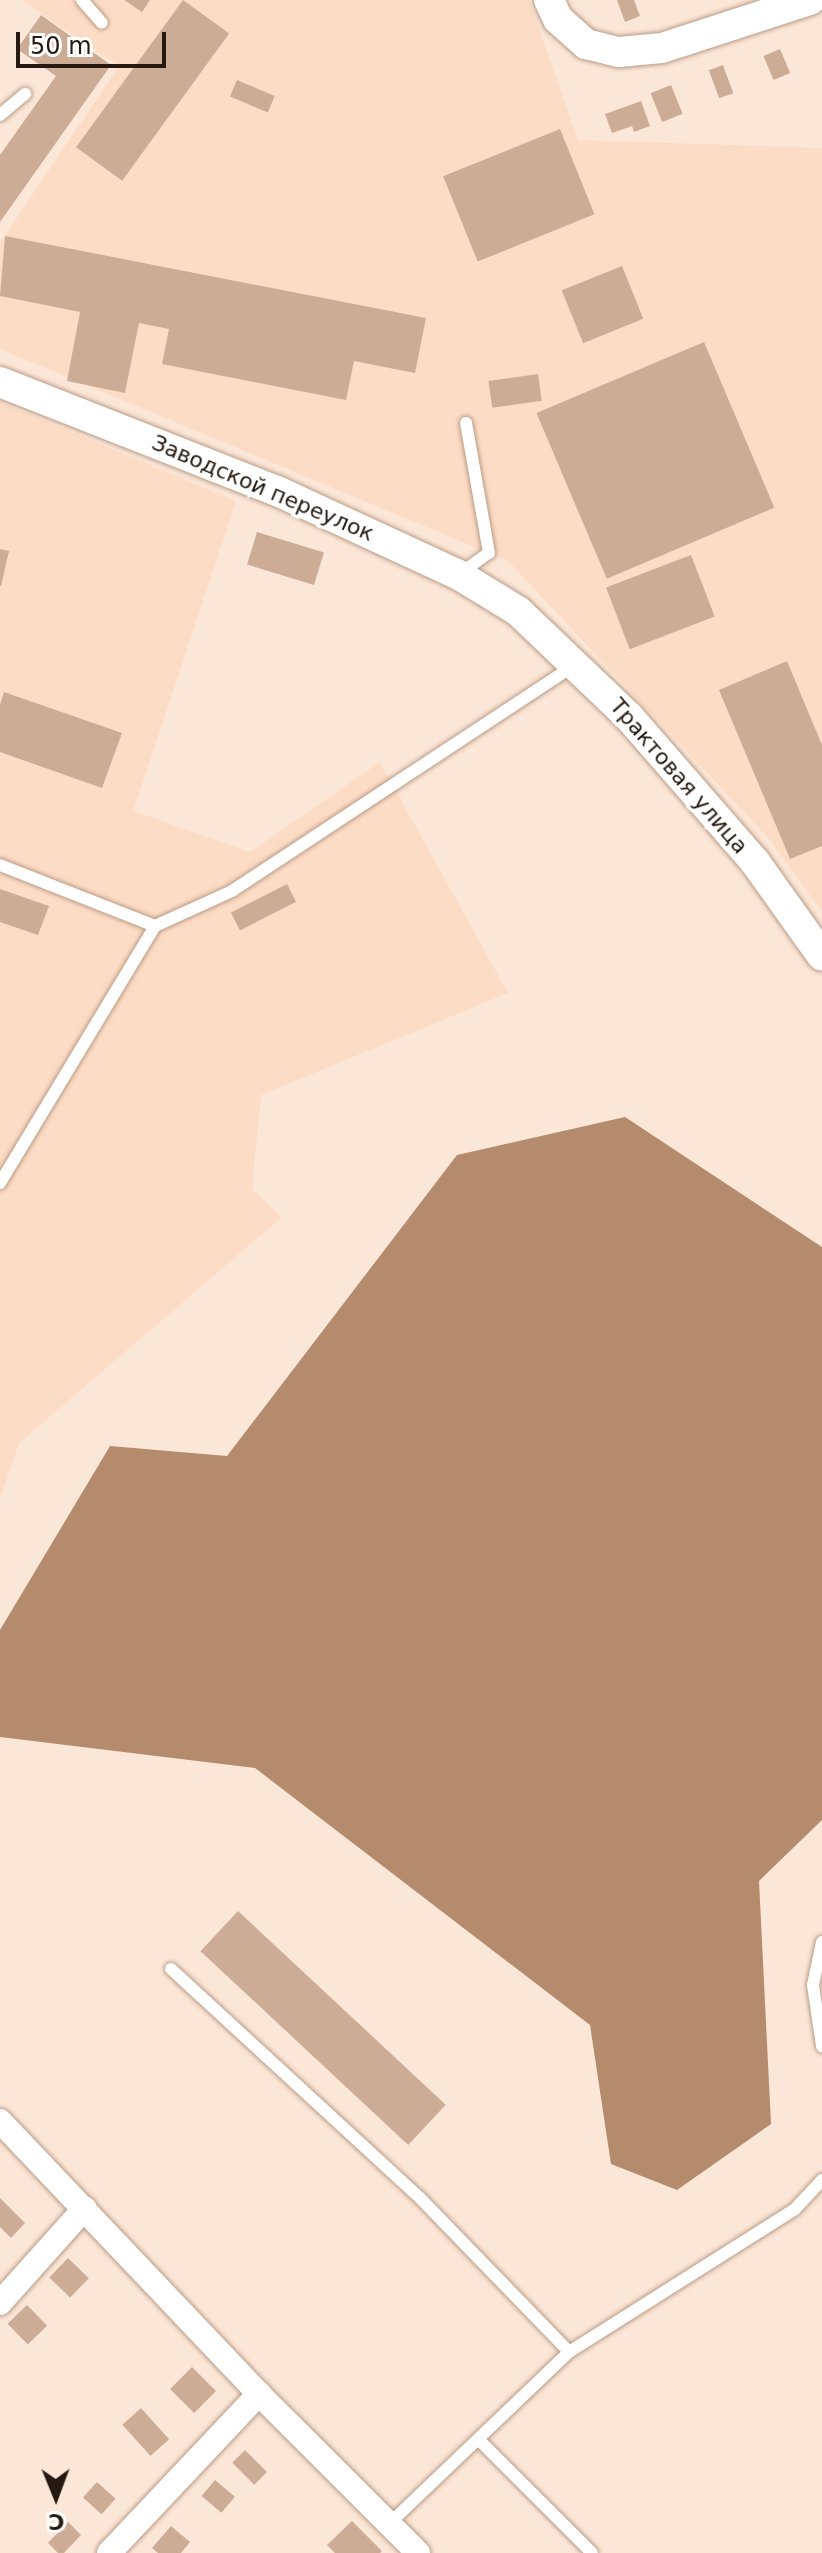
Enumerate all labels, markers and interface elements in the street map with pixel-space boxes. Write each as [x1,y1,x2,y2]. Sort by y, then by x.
scale bar [20,16,170,66]
text: 50 m [30,32,92,60]
street label: Заводской переулок [148,429,378,547]
street label: Трактовая улица [604,693,754,859]
north arrow [16,2457,96,2537]
text: С [48,2509,65,2534]

